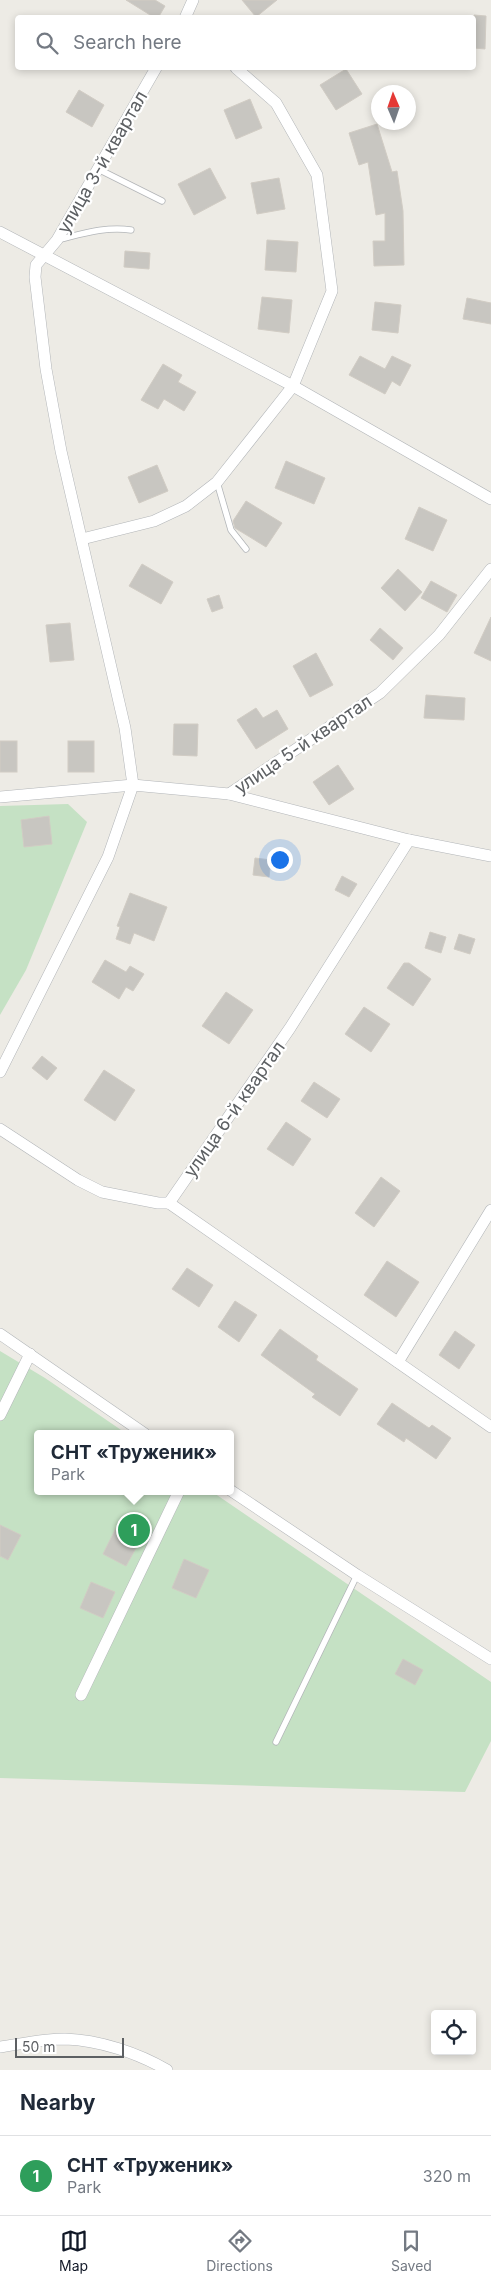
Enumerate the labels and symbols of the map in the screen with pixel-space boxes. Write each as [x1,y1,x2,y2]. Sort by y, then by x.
north arrow [371,85,416,130]
street label: улица 3-й квартал [53,87,151,237]
street label: улица 5-й квартал [230,690,376,798]
your location [267,847,293,873]
street label: улица 6-й квартал [179,1037,289,1181]
pin: 1 [118,1511,150,1549]
scale bar [15,2035,124,2058]

